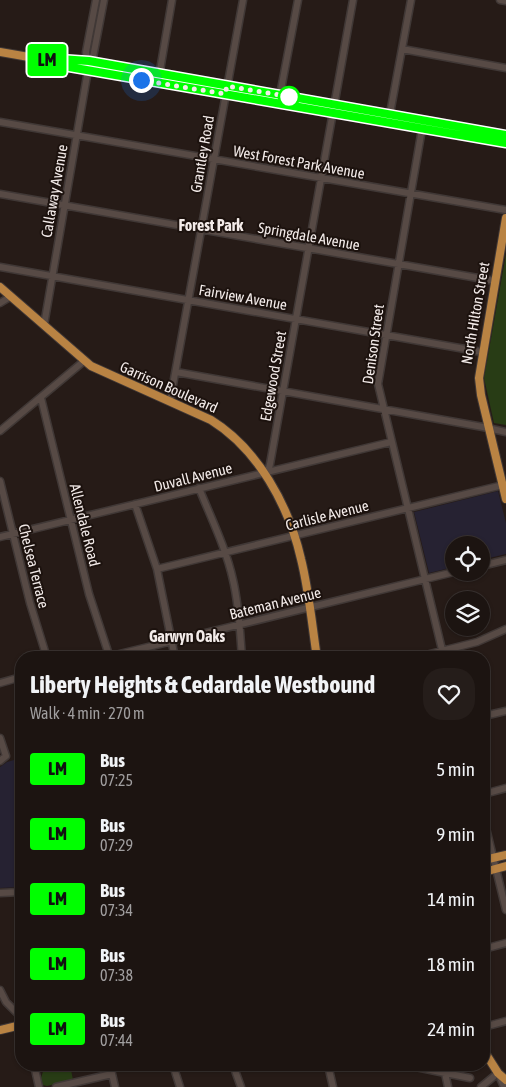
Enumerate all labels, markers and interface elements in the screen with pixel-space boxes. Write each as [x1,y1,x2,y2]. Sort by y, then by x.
line badge: LM [24,44,70,76]
text: LM [37,49,57,70]
your location [129,68,154,93]
unlabelled marker [278,86,300,108]
street label: Grantley Road [187,114,217,194]
street label: West Forest Park Avenue [232,142,366,182]
street label: Callaway Avenue [37,143,71,239]
district label: Forest Park [179,216,244,234]
street label: Springdale Avenue [257,219,361,253]
street label: North Hilton Street [458,261,492,365]
street label: Fairview Avenue [197,281,289,313]
street label: Denison Street [359,303,387,385]
street label: Edgewood Street [257,330,289,422]
street label: Garrison Boulevard [117,358,221,416]
street label: Duvall Avenue [152,459,234,495]
street label: Allendale Road [67,482,103,568]
street label: Carlisle Avenue [284,496,371,534]
street label: Chelsea Terrace [15,522,53,610]
map controls [445,536,490,636]
button: locate [445,536,490,581]
street label: Bateman Avenue [227,583,323,623]
button: layers [445,591,490,636]
district label: Garwyn Oaks [149,627,225,645]
button: heart [423,668,475,720]
text: Liberty Heights & Cedardale Westbound [30,671,375,698]
text: Walk · 4 min · 270 m [30,704,144,722]
text: Bus [100,749,125,771]
text: LM [48,758,67,779]
text: 5 min [436,758,475,780]
text: 07:25 [100,771,133,789]
text: Bus [100,814,125,836]
text: LM [48,823,67,844]
text: 9 min [436,823,475,845]
text: 07:29 [100,836,133,854]
text: Bus [100,879,125,901]
text: LM [48,888,67,909]
text: 14 min [427,888,475,910]
text: 07:34 [100,901,133,919]
text: Bus [100,944,125,966]
text: LM [48,953,67,974]
text: 18 min [427,953,475,975]
text: 07:38 [100,966,133,984]
text: Bus [100,1009,125,1031]
text: LM [48,1018,67,1039]
text: 24 min [427,1018,475,1040]
text: 07:44 [100,1031,133,1049]

